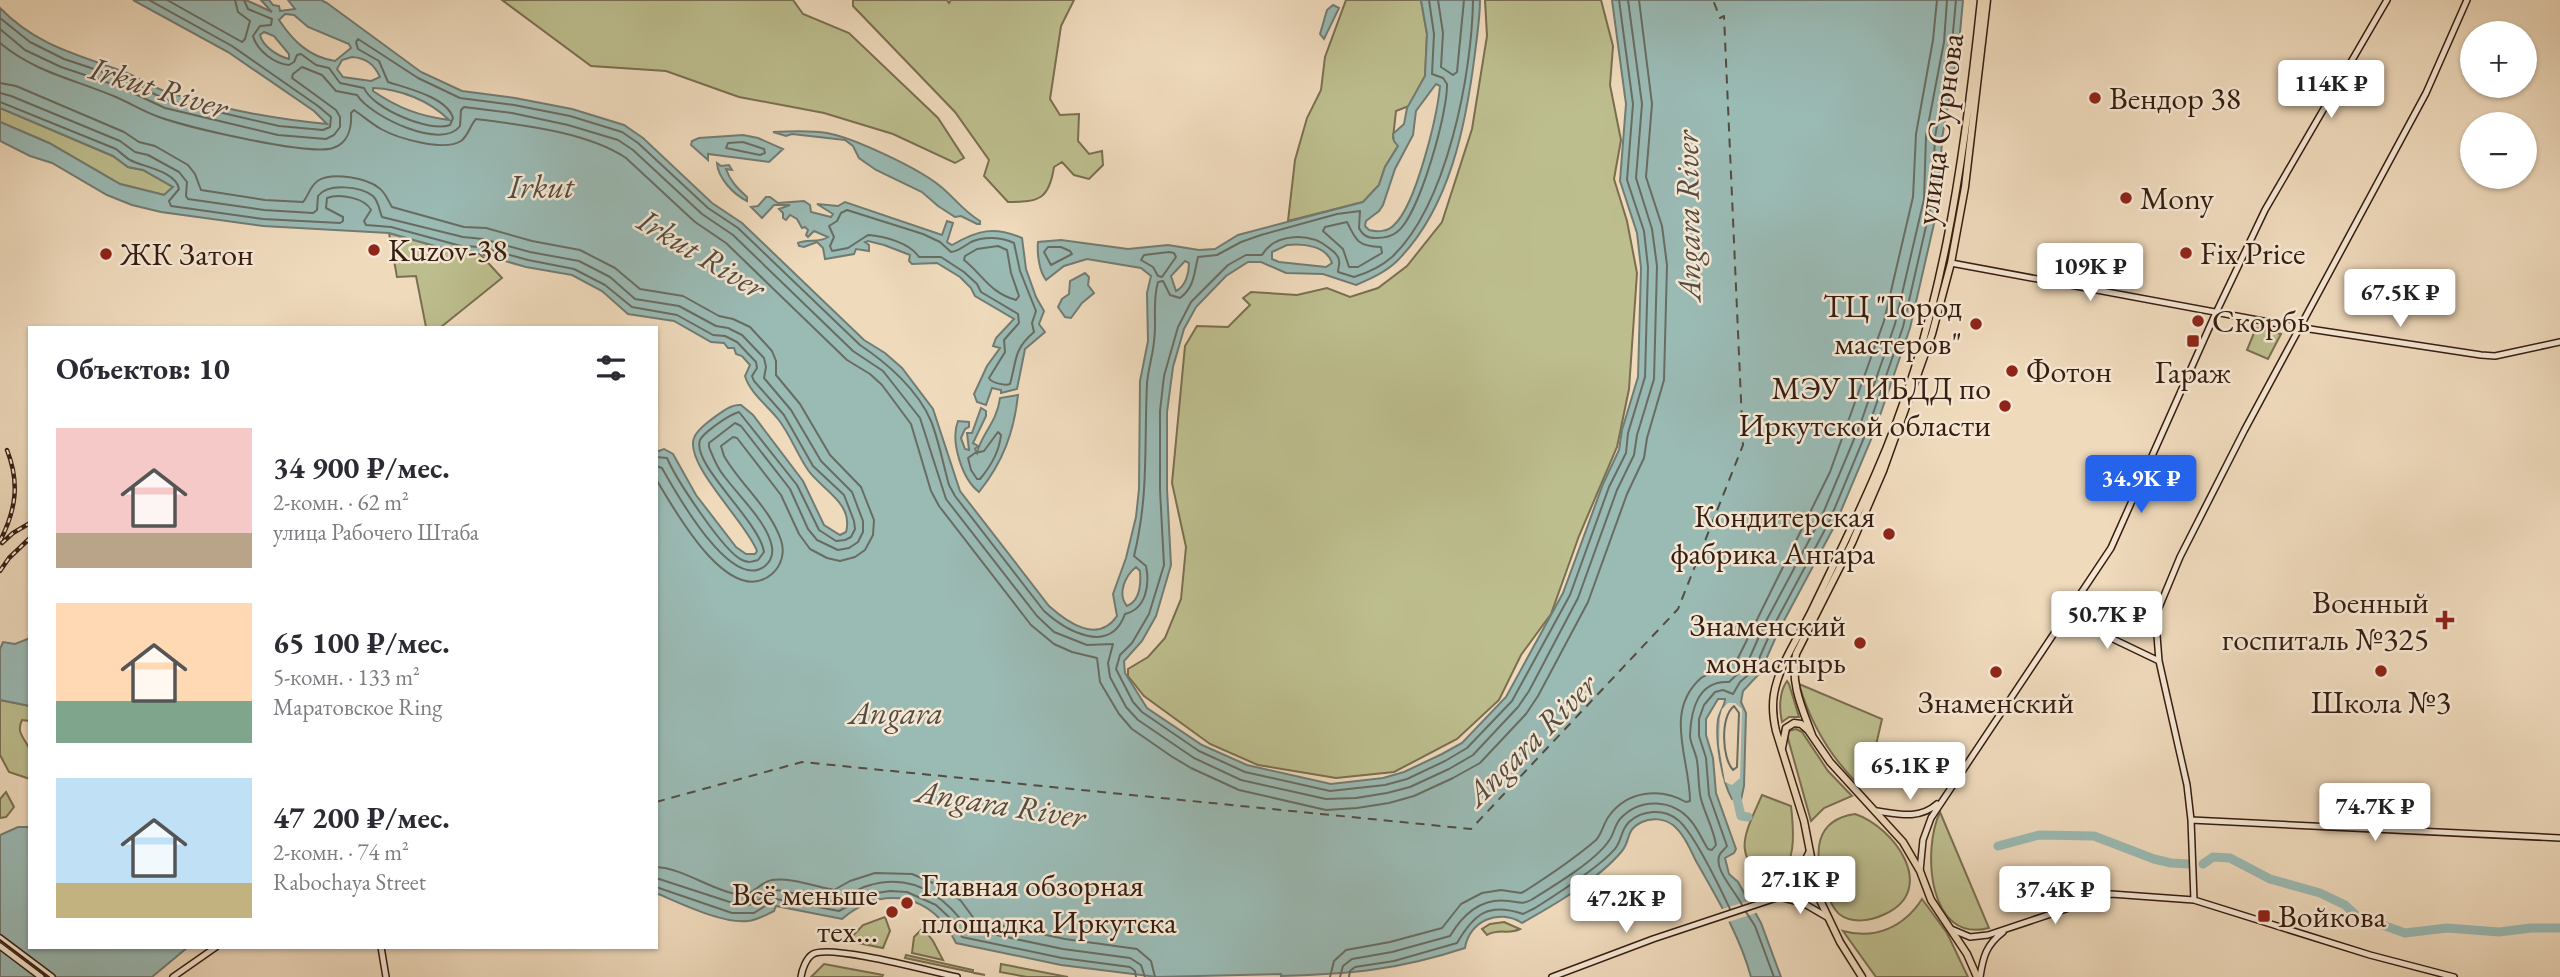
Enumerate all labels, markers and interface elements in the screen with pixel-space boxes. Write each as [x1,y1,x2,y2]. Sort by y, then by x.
map controls [2460,21,2537,189]
button: + [2460,21,2537,98]
street label: улица Сурнова [1905,30,1973,228]
water label: Irkut River [84,46,235,129]
pin: 114K ₽ [2274,60,2388,120]
text: 114K ₽ [2294,68,2368,98]
place label: Вендор 38 [2109,77,2241,119]
marker: Вендор 38 [2087,90,2103,106]
button: − [2460,112,2537,189]
water label: Angara River [1664,129,1711,305]
water label: Irkut [507,165,575,208]
place label: Mony [2140,177,2215,219]
marker: Mony [2118,190,2134,206]
water label: Irkut River [629,198,775,309]
place label: Kuzov-38 [388,229,508,271]
place label: Fix Price [2200,232,2305,274]
place label: ЖК Затон [119,233,254,275]
marker: Kuzov-38 [366,242,382,258]
pin: 109K ₽ [2033,244,2147,303]
marker: Fix Price [2178,245,2194,261]
marker: ЖК Затон [98,246,114,262]
text: 109K ₽ [2053,251,2127,281]
pin: 67.5K ₽ [2335,270,2465,329]
text: 67.5K ₽ [2360,277,2440,307]
place label: ТЦ "Город мастеров" [1823,285,1962,364]
place label: Скорбь [2212,300,2310,342]
marker: Скорбь [2190,313,2206,329]
marker: ТЦ "Город мастеров" [1968,316,1984,332]
marker: Гараж [2185,333,2201,349]
text: Объектов: 10 [56,349,230,388]
icon: filters [592,349,630,387]
place label: Фотон [2026,350,2112,392]
place label: Гараж [2155,351,2231,393]
marker: Фотон [2004,363,2020,379]
place label: МЭУ ГИБДД по Иркутской области [1739,367,1991,446]
marker: МЭУ ГИБДД по Иркутской области [1997,398,2013,414]
text: 34 900 ₽/мес. [273,448,450,487]
icon: home [112,456,196,540]
pin: 34.9K ₽ [2076,456,2206,515]
text: 34.9K ₽ [2101,463,2181,493]
text: 2-комн. · 62 m² [273,487,409,517]
place label: Кондитерская фабрика Ангара [1670,495,1875,574]
text: улица Рабочего Штаба [273,517,479,547]
marker: Кондитерская фабрика Ангара [1881,526,1897,542]
place label: Военный госпиталь №325 [2222,581,2429,660]
pin: 50.7K ₽ [2042,592,2172,651]
text: 50.7K ₽ [2067,599,2147,629]
place label: Знаменский монастырь [1689,604,1846,683]
marker: Военный госпиталь №325 [2435,610,2455,630]
text: 65 100 ₽/мес. [273,623,450,662]
icon: home [112,631,196,715]
marker: Знаменский монастырь [1852,635,1868,651]
text: 5-комн. · 133 m² [273,662,420,692]
water label: Angara River [1453,663,1607,817]
marker: Школа №3 [2373,663,2389,679]
marker: Знаменский [1988,664,2004,680]
place label: Знаменский [1918,681,2074,723]
place label: Школа №3 [2311,681,2451,723]
water label: Angara [846,691,943,734]
text: Маратовское Ring [273,692,442,722]
pin: 65.1K ₽ [1845,742,1975,802]
text: 65.1K ₽ [1870,750,1950,780]
water label: Angara River [910,768,1090,838]
pin: 74.7K ₽ [2310,784,2440,843]
text: 74.7K ₽ [2335,791,2415,821]
text: 47 200 ₽/мес. [273,798,450,837]
icon: home [112,806,196,890]
text: 2-комн. · 74 m² [273,837,409,867]
pin: 27.1K ₽ [1735,856,1865,916]
place label: Главная обзорная площадка Иркутска [921,864,1177,943]
text: 27.1K ₽ [1760,864,1840,894]
pin: 37.4K ₽ [1990,866,2120,926]
text: Rabochaya Street [273,867,426,897]
place label: Всё меньше тех... [732,873,878,952]
text: 37.4K ₽ [2015,874,2095,904]
pin: 47.2K ₽ [1561,876,1691,935]
text: 47.2K ₽ [1586,883,1666,913]
marker: Главная обзорная площадка Иркутска [899,895,915,911]
place label: Войкова [2278,895,2387,937]
marker: Всё меньше тех... [884,904,900,920]
marker: Войкова [2256,908,2272,924]

